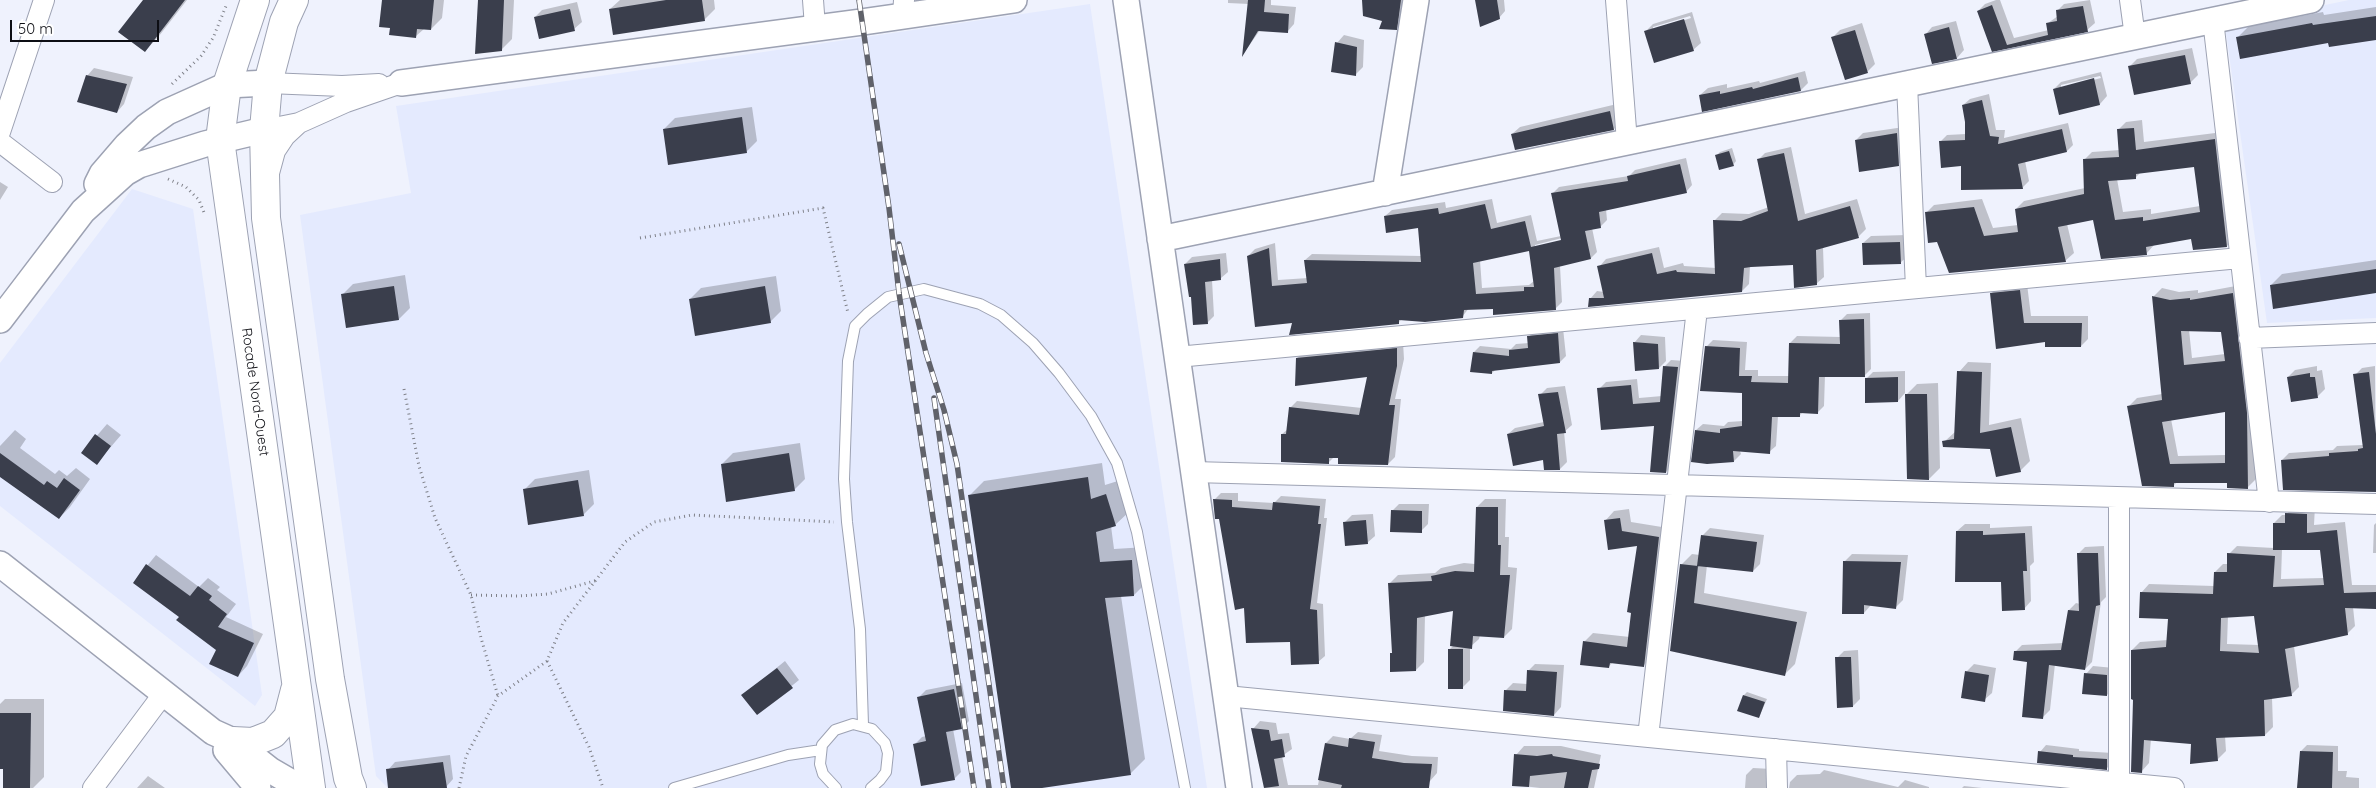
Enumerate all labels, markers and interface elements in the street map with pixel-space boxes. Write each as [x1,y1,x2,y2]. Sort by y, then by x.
scale bar [12,10,161,42]
text: 50 m [18,19,53,38]
street label: Rocade Nord-Ouest [238,327,272,457]

